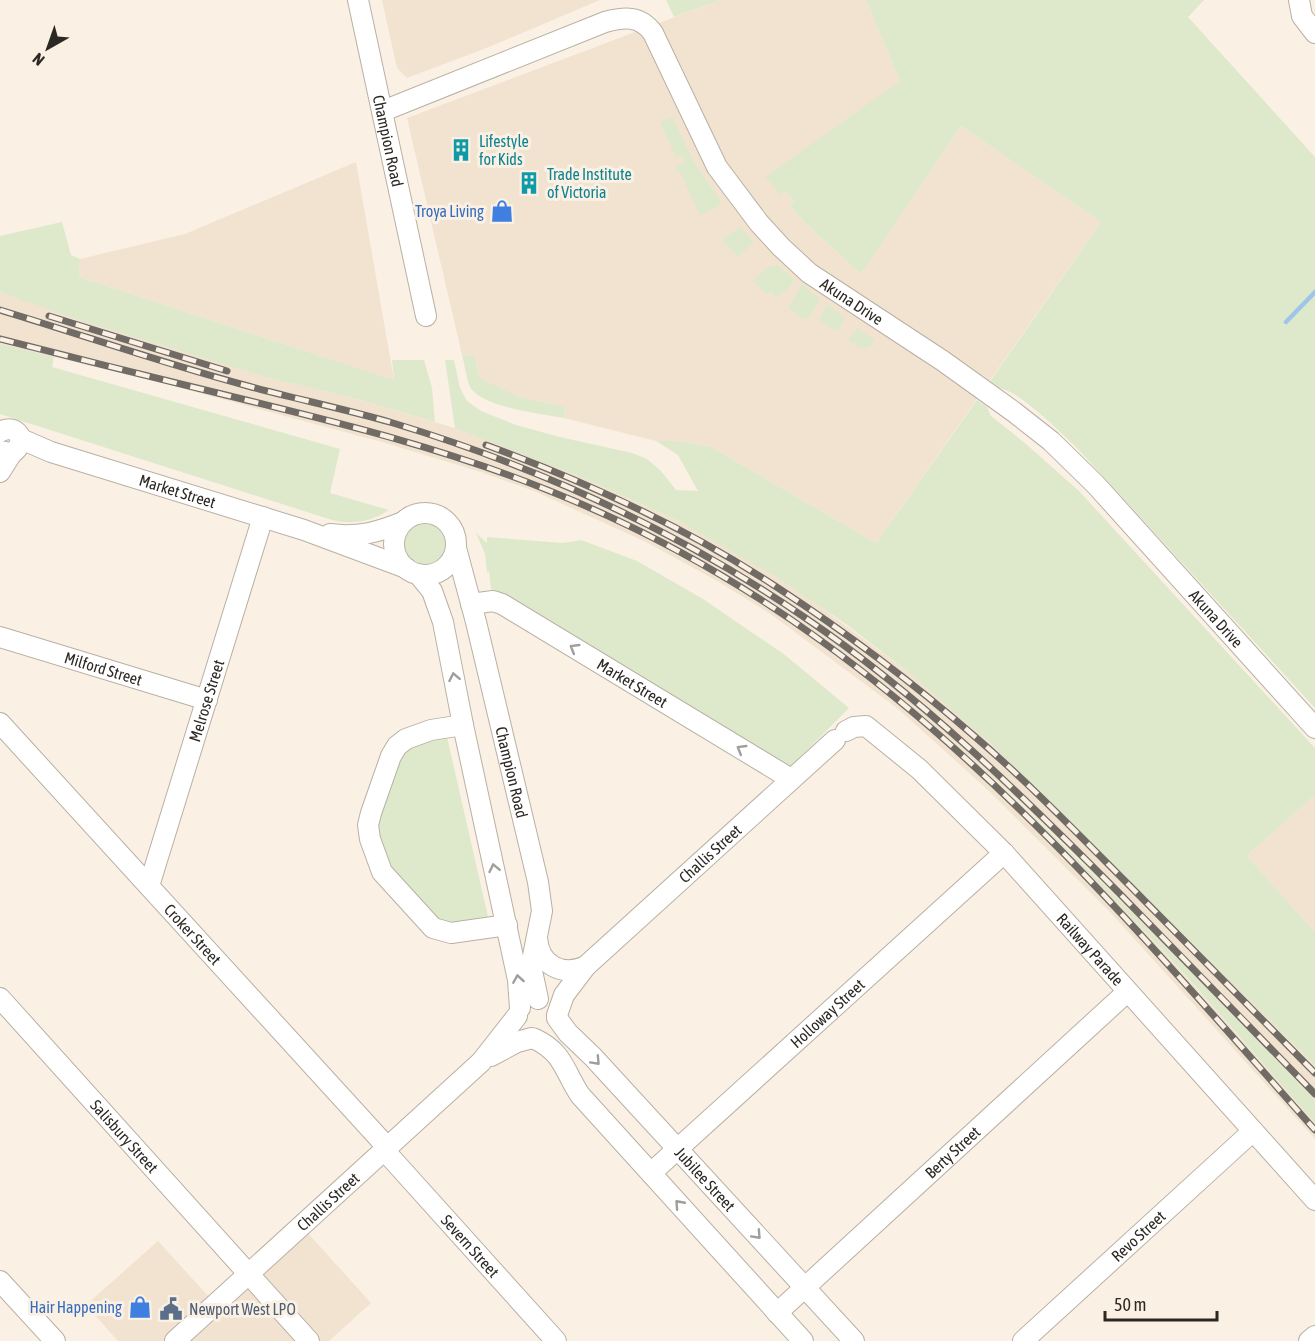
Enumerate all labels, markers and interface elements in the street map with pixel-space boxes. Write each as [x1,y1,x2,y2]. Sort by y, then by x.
north arrow [18,18,78,78]
text: N [29,50,48,69]
street label: Champion Road [370,93,407,188]
place label: Lifestyle for Kids [479,132,529,168]
building icon: Lifestyle for Kids [448,137,474,163]
place label: Trade Institute of Victoria [547,165,632,201]
building icon: Trade Institute of Victoria [516,170,542,196]
shop icon: Troya Living [489,198,515,224]
place label: Troya Living [415,202,484,221]
street label: Akuna Drive [817,274,887,328]
street label: Market Street [137,471,218,511]
street label: Akuna Drive [1186,586,1247,651]
one-way arrow [570,643,580,655]
street label: Milford Street [62,648,145,689]
street label: Market Street [594,655,671,711]
street label: Melrose Street [185,657,227,744]
one-way arrow [448,672,461,682]
street label: Champion Road [492,725,531,820]
one-way arrow [737,745,747,756]
street label: Challis Street [675,820,745,886]
one-way arrow [489,863,502,873]
street label: Croker Street [161,900,225,968]
street label: Railway Parade [1053,910,1127,989]
one-way arrow [512,974,524,983]
street label: Holloway Street [787,975,868,1051]
one-way arrow [589,1053,600,1064]
street label: Salisbury Street [87,1096,162,1177]
street label: Berty Street [921,1122,984,1182]
street label: Jubilee Street [671,1143,739,1215]
street label: Challis Street [293,1168,363,1234]
one-way arrow [676,1200,687,1211]
street label: Revo Street [1108,1207,1169,1265]
street label: Severn Street [438,1211,503,1281]
one-way arrow [750,1228,761,1239]
scale bar [1105,1284,1218,1322]
shop icon: Hair Happening [127,1294,153,1320]
text: 50 m [1114,1294,1146,1315]
public building icon: Newport West LPO [158,1296,184,1322]
place label: Hair Happening [29,1298,122,1317]
place label: Newport West LPO [189,1300,296,1319]

